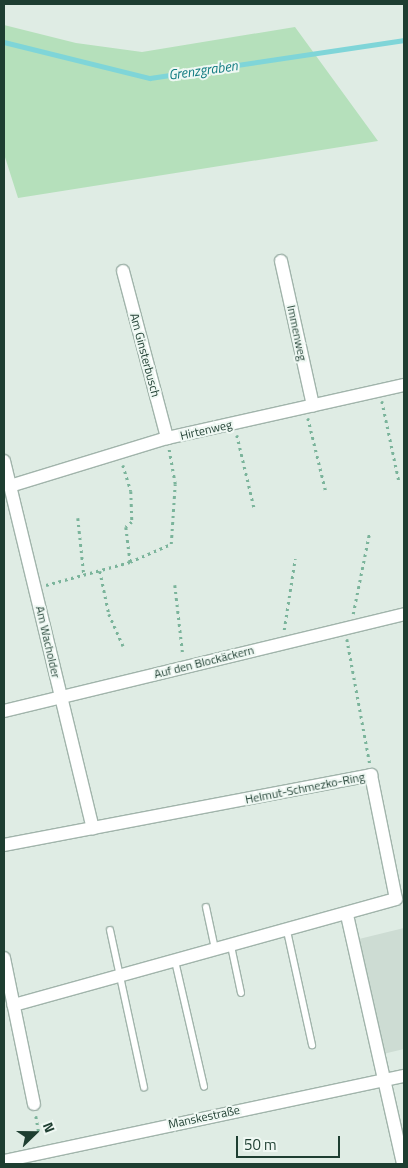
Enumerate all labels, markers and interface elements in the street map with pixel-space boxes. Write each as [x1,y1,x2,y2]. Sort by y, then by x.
water label: Grenzgraben [167,57,239,83]
street label: Immenweg [284,304,310,362]
street label: Am Ginsterbusch [127,311,163,399]
street label: Hirtenweg [179,417,233,443]
street label: Am Wacholder [33,605,63,679]
street label: Auf den Blockäckern [152,643,256,681]
street label: Helmut-Schmezko-Ring [244,769,366,807]
street label: Manskestraße [167,1102,241,1132]
north arrow [10,1108,60,1158]
text: N [38,1119,61,1136]
scale bar [238,1126,342,1158]
text: 50 m [244,1133,277,1156]

